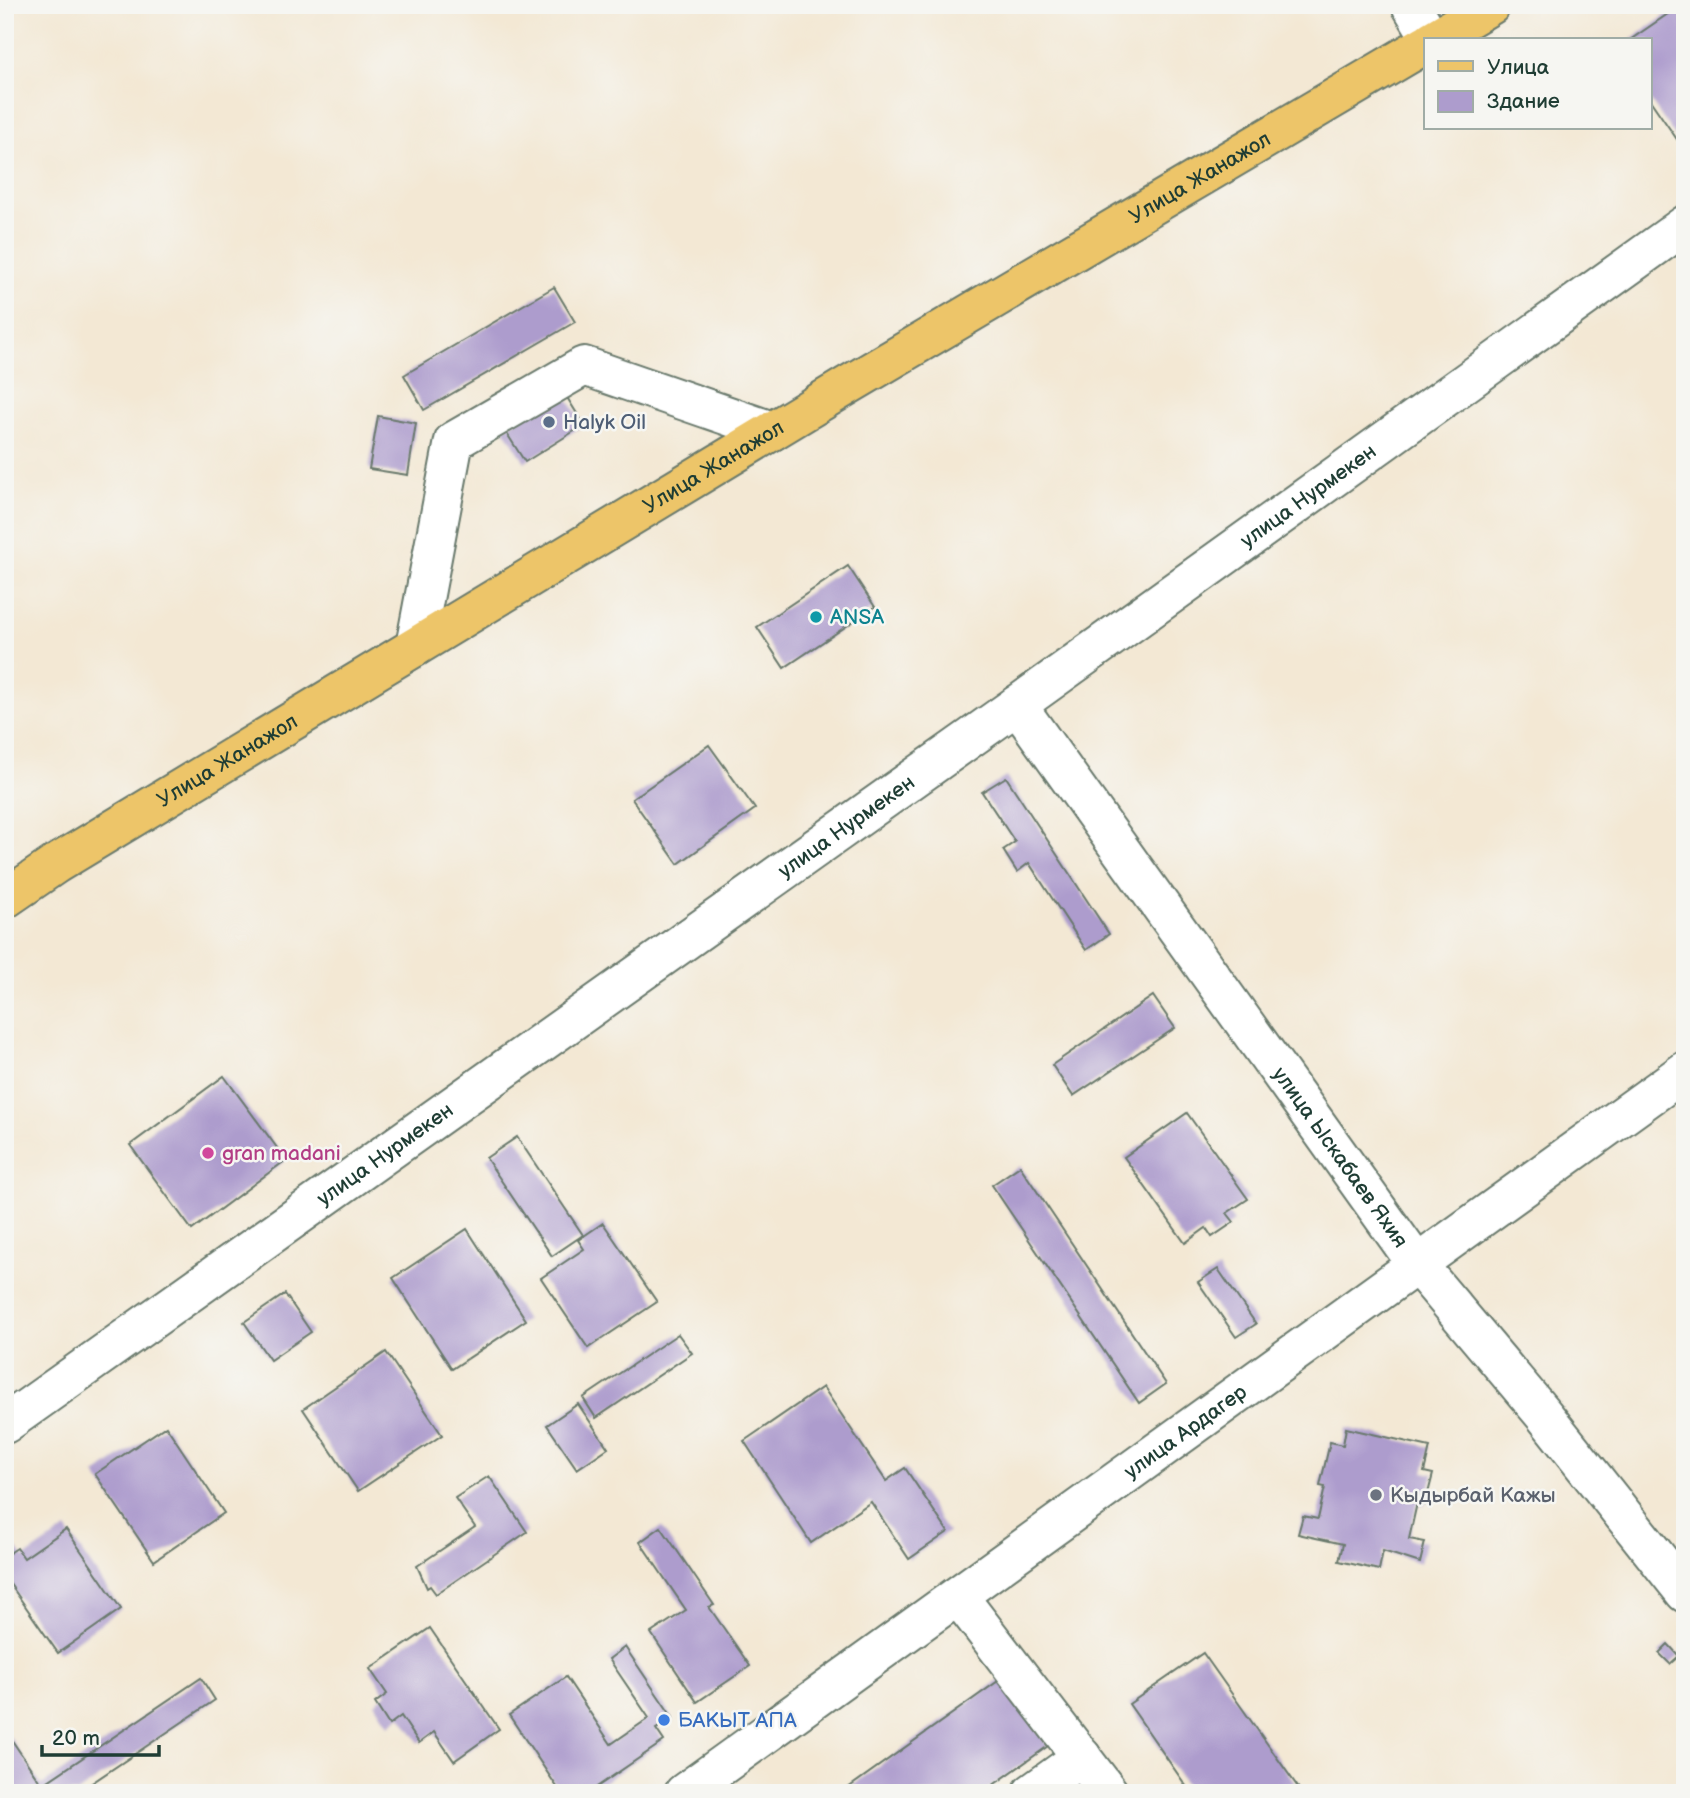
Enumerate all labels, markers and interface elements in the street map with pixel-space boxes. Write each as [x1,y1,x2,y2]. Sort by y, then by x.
legend [1424,38,1652,130]
text: Улица [1487,55,1550,80]
text: Здание [1487,89,1560,114]
street label: Улица Жанажол [1125,126,1275,229]
place label: Halyk Oil [563,410,646,435]
marker: Halyk Oil [541,414,557,430]
street label: Улица Жанажол [638,415,788,519]
street label: улица Нурмекен [1235,439,1381,553]
place label: ANSA [830,605,884,630]
marker: ANSA [808,609,824,625]
street label: Улица Жанажол [152,708,302,813]
street label: улица Нурмекен [773,769,919,883]
street label: улица Ыскабаев Яхия [1267,1062,1413,1252]
street label: улица Нурмекен [312,1097,458,1211]
place label: gran madani [222,1141,341,1166]
marker: gran madani [200,1145,216,1161]
street label: улица Ардагер [1119,1379,1251,1484]
place label: Кыдырбай Кажы [1390,1483,1556,1508]
marker: Кыдырбай Кажы [1368,1487,1384,1503]
place label: БАКЫТ АПА [678,1708,797,1733]
marker: БАКЫТ АПА [656,1712,672,1728]
scale bar [42,1714,159,1758]
text: 20 m [52,1726,100,1751]

